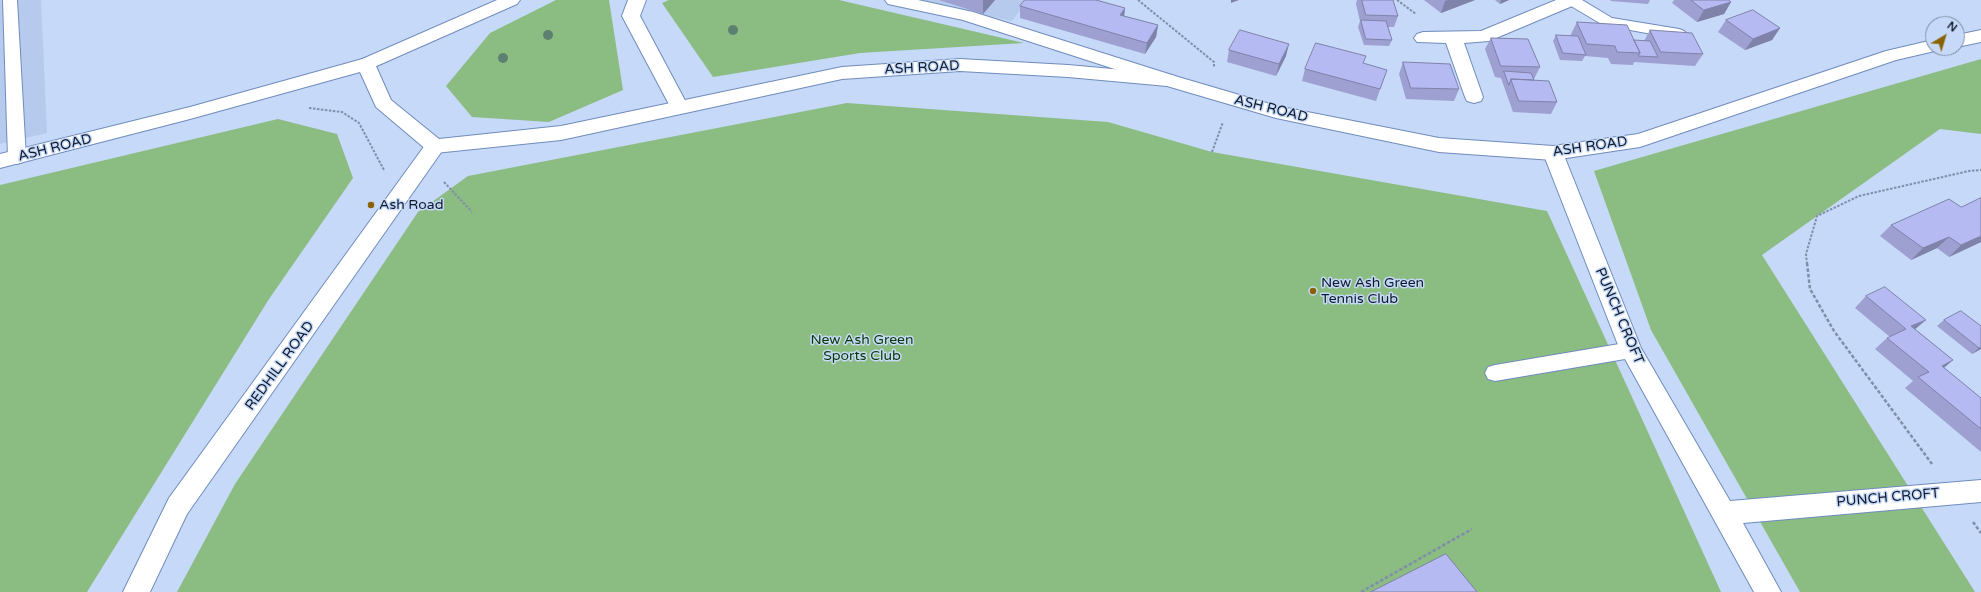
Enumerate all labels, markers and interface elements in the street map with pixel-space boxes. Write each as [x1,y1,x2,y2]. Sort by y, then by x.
north arrow [1925,16,1965,56]
text: N [1945,19,1960,35]
street label: ASH ROAD [884,58,960,78]
street label: ASH ROAD [1232,92,1310,126]
street label: ASH ROAD [16,131,94,165]
street label: ASH ROAD [1552,133,1628,161]
place label: Ash Road [379,197,444,213]
marker: Ash Road [366,200,376,210]
street label: PUNCH CROFT [1591,265,1647,367]
place label: New Ash Green Tennis Club [1321,275,1424,308]
marker: New Ash Green Tennis Club [1308,286,1318,296]
street label: REDHILL ROAD [242,318,318,414]
park label: New Ash Green Sports Club [810,332,914,364]
street label: PUNCH CROFT [1836,485,1940,511]

